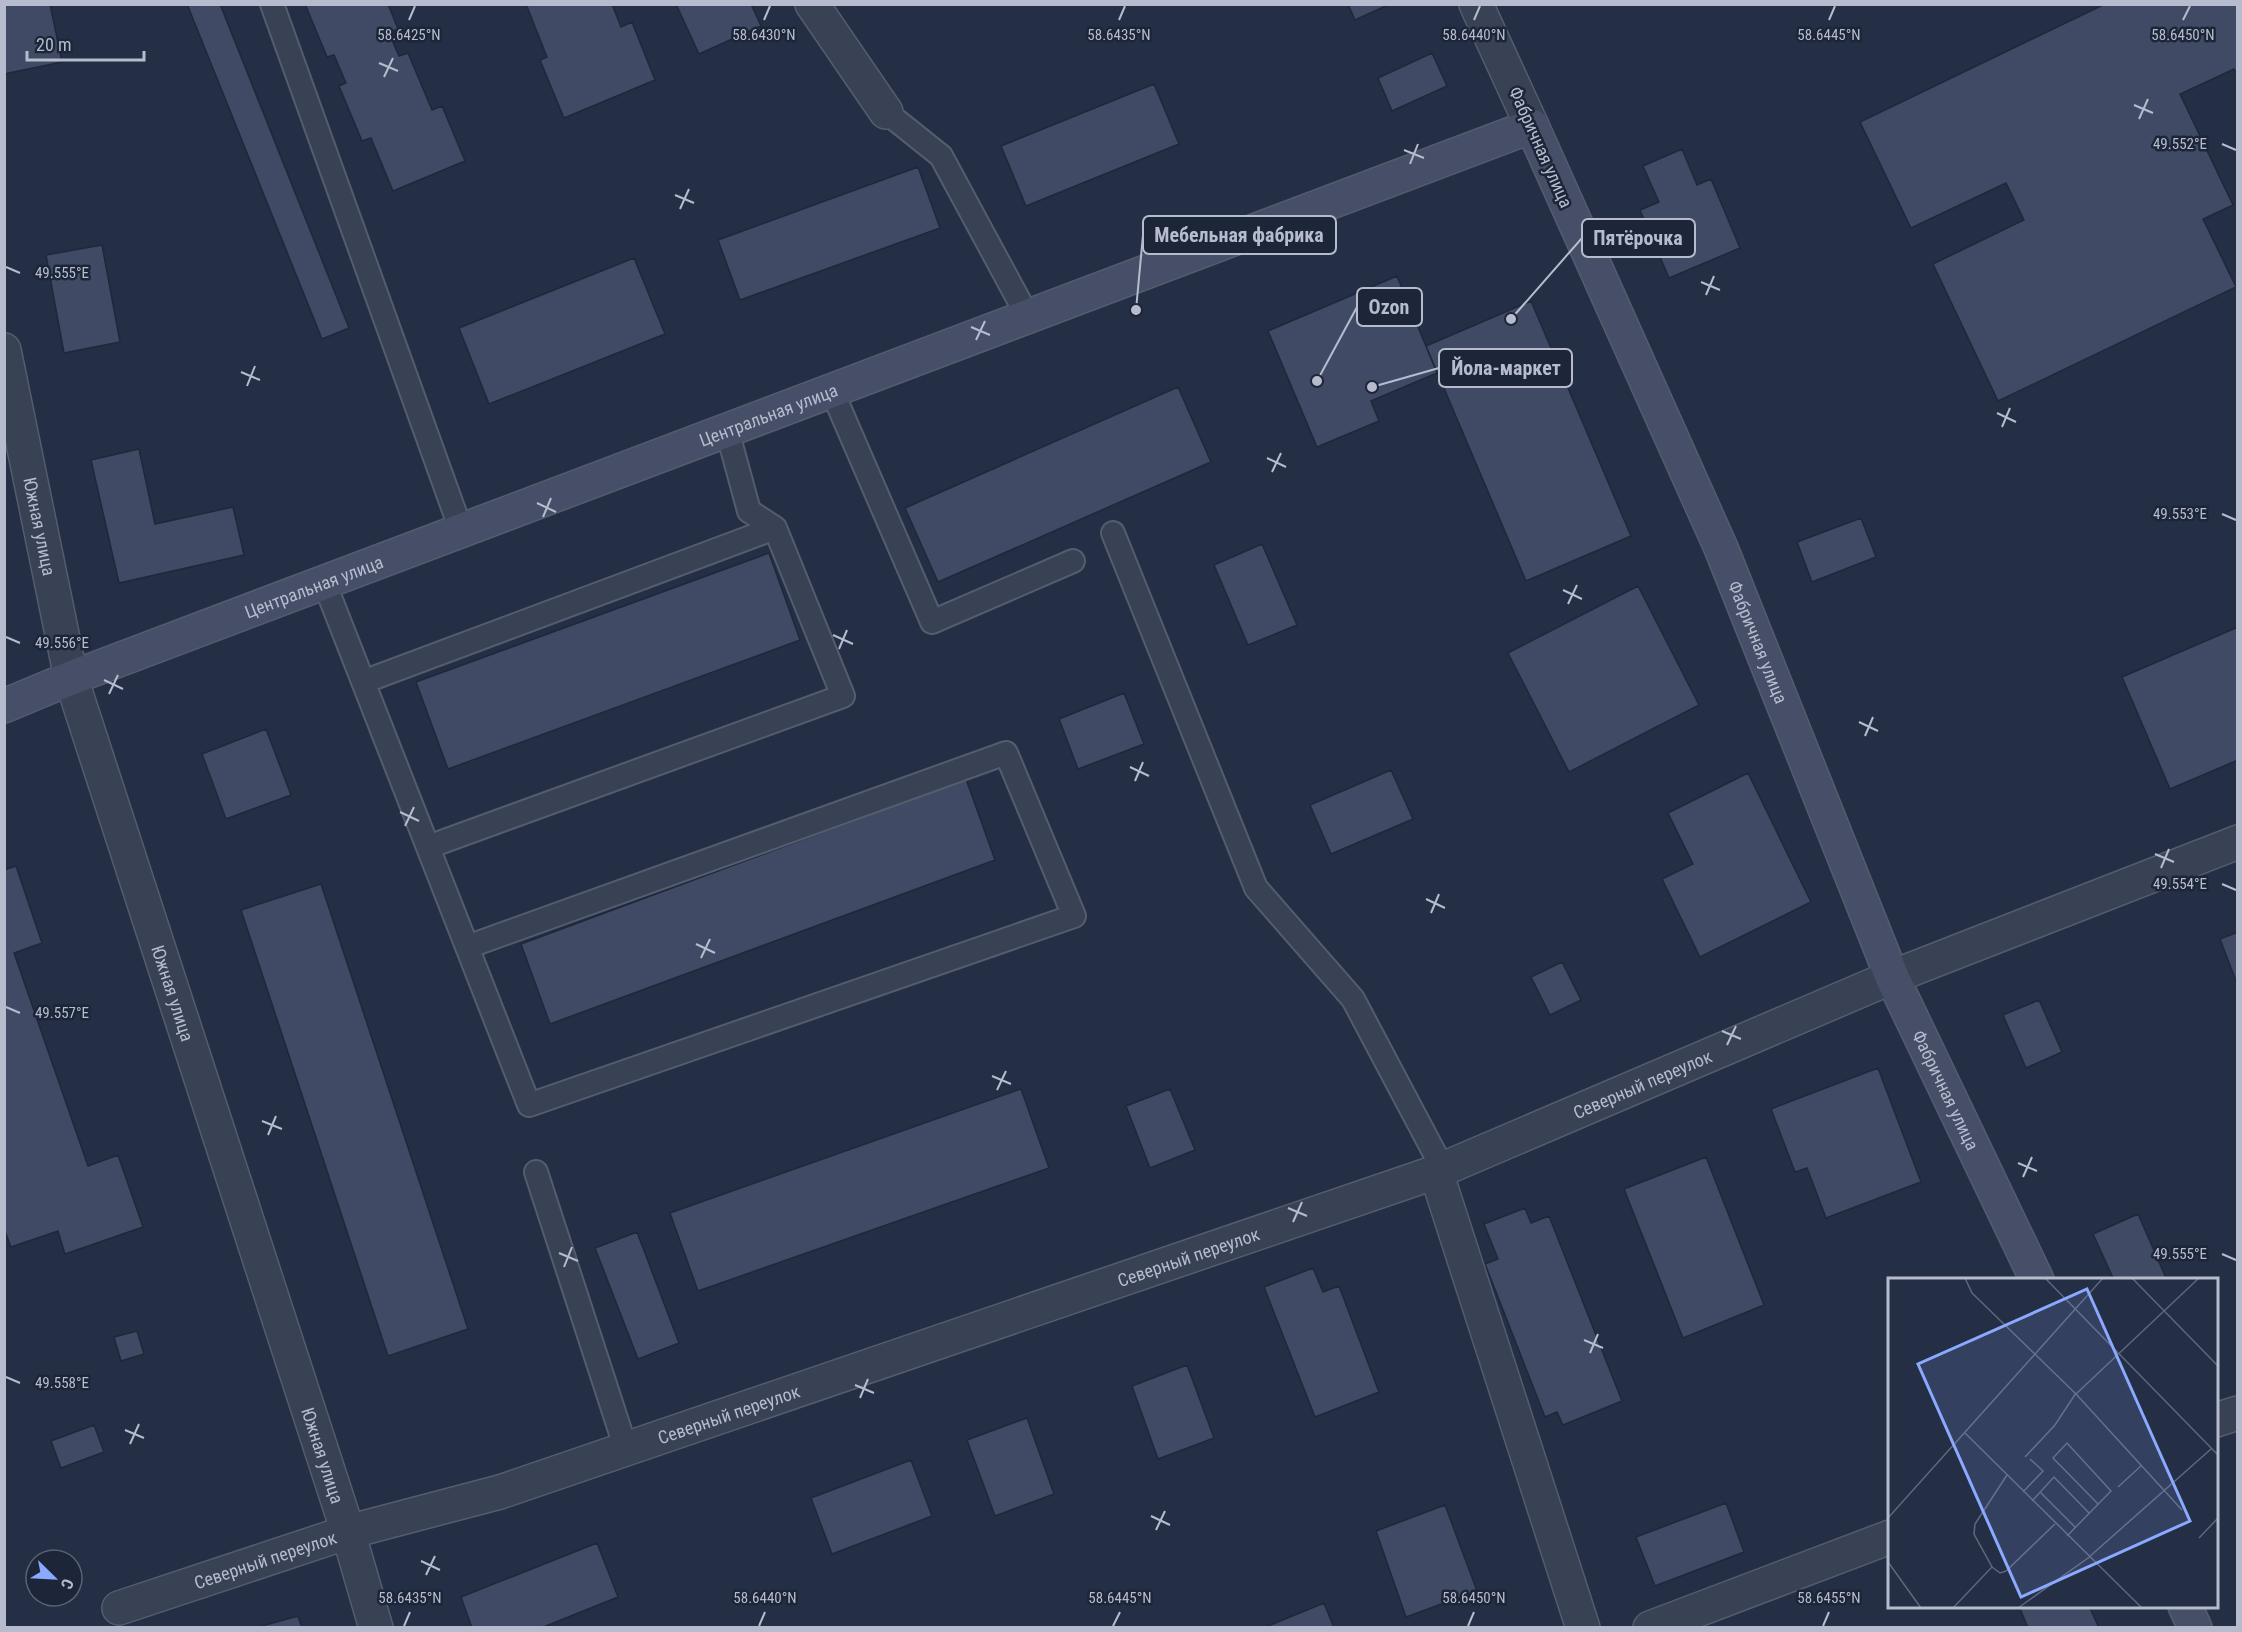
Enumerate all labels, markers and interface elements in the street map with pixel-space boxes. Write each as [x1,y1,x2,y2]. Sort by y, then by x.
scale bar [27,24,144,62]
text: 58.6425°N [377,26,441,44]
text: 58.6430°N [732,26,796,44]
text: 58.6435°N [1087,26,1151,44]
text: 58.6440°N [1442,26,1506,44]
text: 58.6445°N [1797,26,1861,44]
text: 58.6450°N [2151,26,2215,44]
text: 20 m [36,34,71,55]
street label: Фабричная улица [1505,83,1577,211]
text: 49.552°E [2153,135,2207,153]
callout: Мебельная фабрика [1143,216,1336,254]
callout: Пятёрочка [1582,219,1695,257]
text: Мебельная фабрика [1154,223,1324,247]
text: Пятёрочка [1593,226,1683,250]
text: 49.555°E [35,264,89,282]
callout: Ozon [1357,288,1422,326]
text: Ozon [1369,295,1409,319]
callout: Йола-маркет [1439,349,1572,387]
text: Йола-маркет [1451,356,1561,380]
street label: Центральная улица [696,379,840,450]
street label: Южная улица [20,475,60,577]
text: 49.553°E [2153,505,2207,523]
street label: Центральная улица [241,551,386,622]
street label: Фабричная улица [1725,578,1792,706]
text: 49.556°E [35,634,89,652]
text: 49.554°E [2153,875,2207,893]
street label: Южная улица [148,942,199,1044]
text: 49.557°E [35,1004,89,1022]
street label: Фабричная улица [1909,1027,1984,1153]
street label: Северный переулок [1570,1045,1715,1123]
street label: Северный переулок [1115,1223,1262,1291]
text: 49.555°E [2153,1245,2207,1263]
inset map [1888,1278,2218,1608]
text: 49.558°E [35,1374,89,1392]
street label: Северный переулок [655,1380,803,1448]
street label: Южная улица [298,1405,349,1506]
street label: Северный переулок [191,1526,339,1593]
north arrow [24,1548,84,1608]
text: С [57,1576,78,1592]
text: 58.6435°N [378,1589,442,1607]
text: 58.6440°N [733,1589,797,1607]
text: 58.6445°N [1088,1589,1152,1607]
text: 58.6450°N [1442,1589,1506,1607]
text: 58.6455°N [1797,1589,1861,1607]

